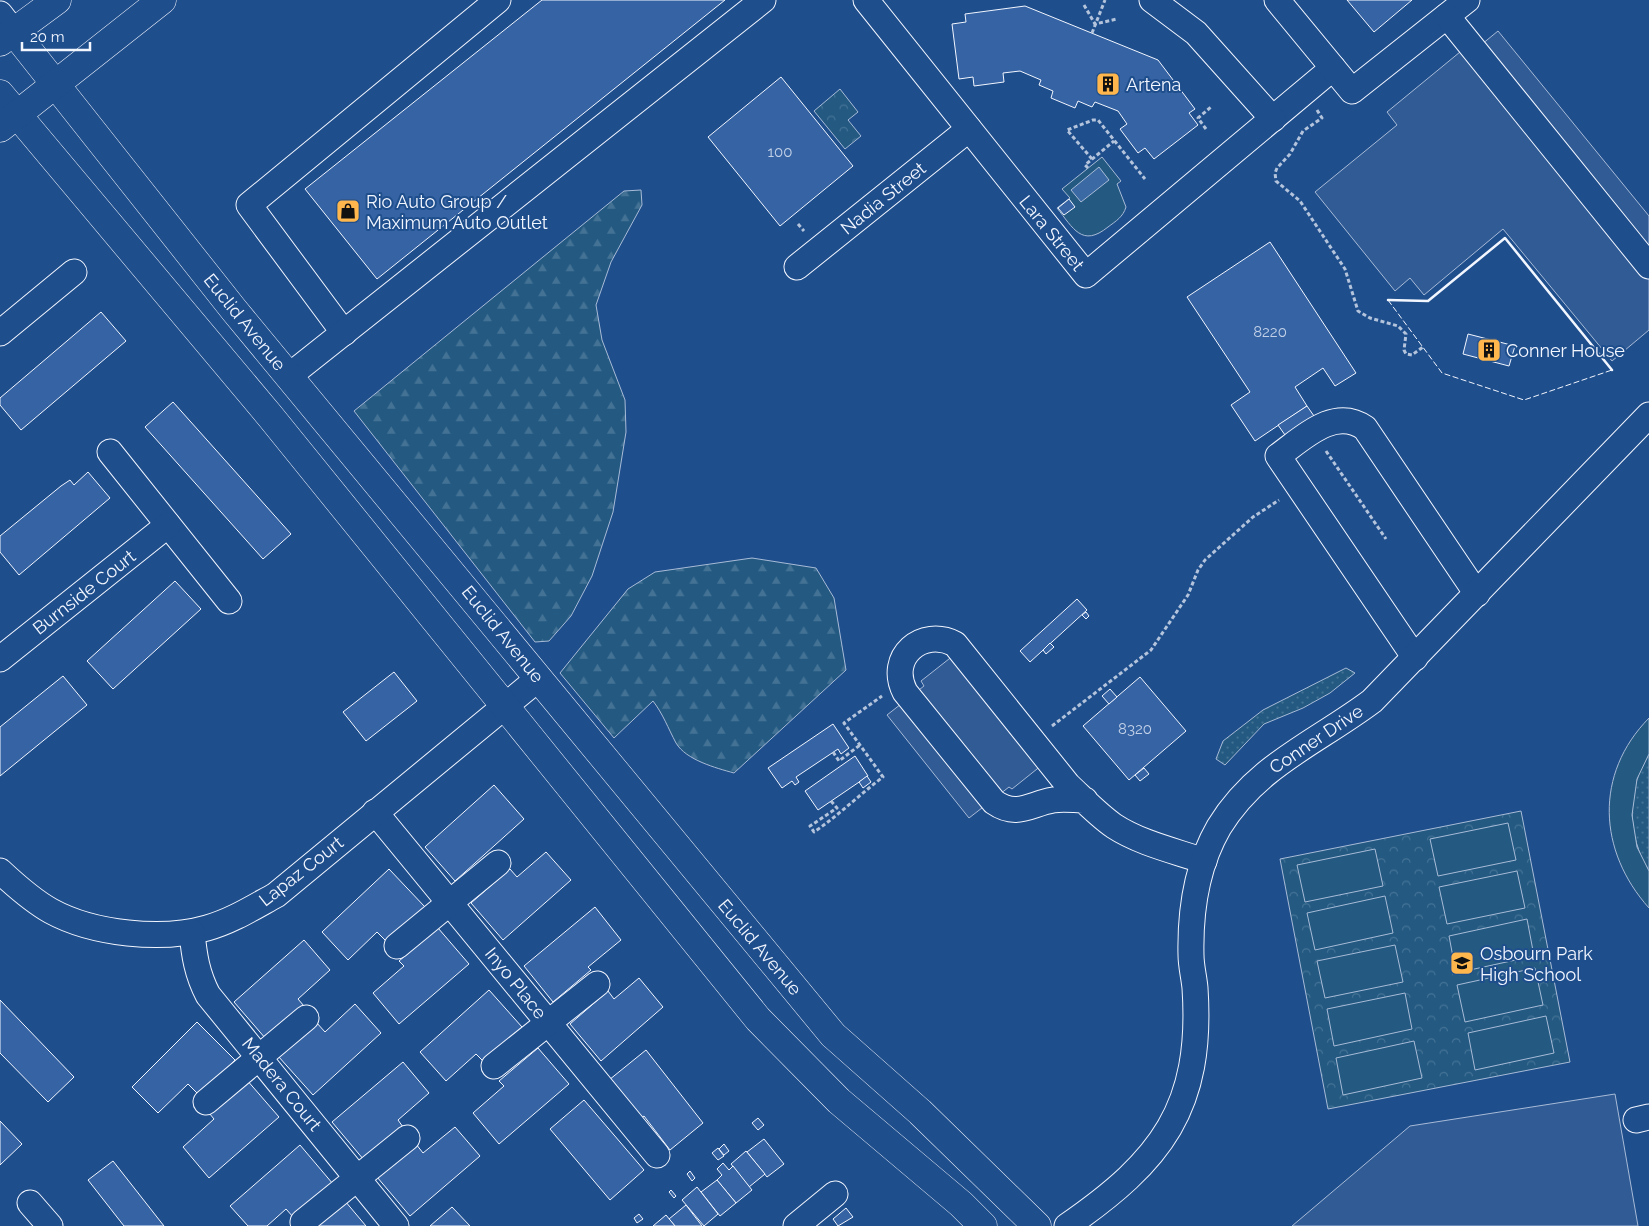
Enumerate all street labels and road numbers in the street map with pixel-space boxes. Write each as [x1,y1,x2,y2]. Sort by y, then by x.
street label: Nadia Street [836,157,930,239]
street label: Lara Street [1015,191,1089,275]
street label: Euclid Avenue [200,269,291,375]
street label: Burnside Court [28,545,140,639]
street label: Euclid Avenue [458,581,549,687]
street label: Conner Drive [1265,700,1367,778]
street label: Lapaz Court [255,832,347,910]
street label: Euclid Avenue [714,895,806,999]
street label: Inyo Place [481,943,551,1023]
street label: Madera Court [238,1033,326,1135]

